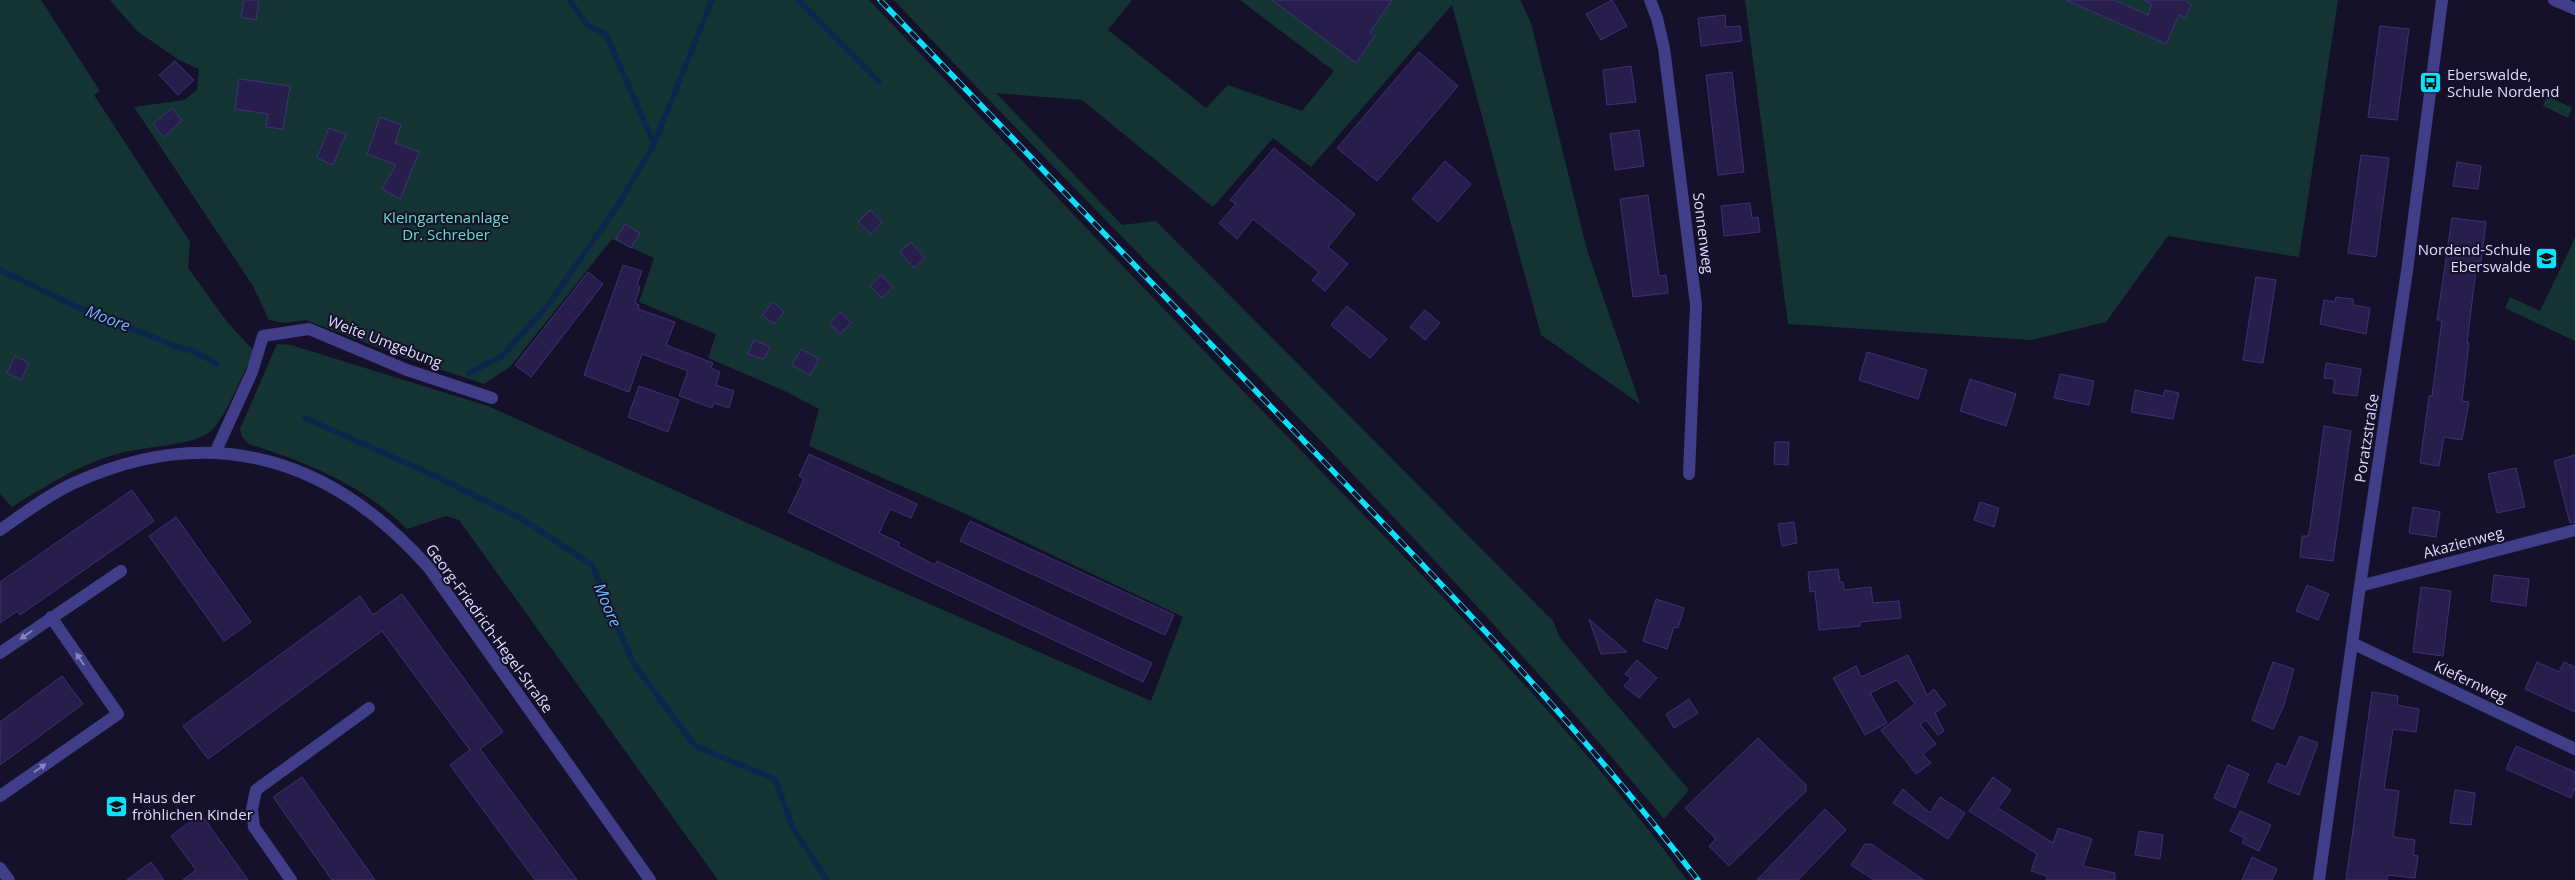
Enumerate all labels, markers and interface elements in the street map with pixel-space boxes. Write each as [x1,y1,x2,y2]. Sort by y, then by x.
place label: Eberswalde, Schule Nordend [2447,64,2559,101]
bus stop icon: Eberswalde, Schule Nordend [2419,71,2443,95]
street label: Sonnenweg [1689,191,1719,275]
park label: Kleingartenanlage Dr. Schreber [383,207,509,244]
place label: Nordend-Schule Eberswalde [2418,239,2531,276]
school or university icon: Nordend-Schule Eberswalde [2535,246,2559,270]
water label: Moore [83,300,133,336]
street label: Weite Umgebung [325,310,445,372]
street label: Poratzstraße [2349,392,2383,484]
street label: Akazienweg [2421,522,2505,562]
street label: Georg-Friedrich-Hegel-Straße [422,539,558,717]
water label: Moore [589,580,627,630]
one-way arrow [19,630,33,640]
one-way arrow [75,652,85,666]
street label: Kiefernweg [2431,655,2511,707]
one-way arrow [33,763,47,773]
place label: Haus der fröhlichen Kinder [132,787,253,824]
school or university icon: Haus der fröhlichen Kinder [104,794,128,818]

